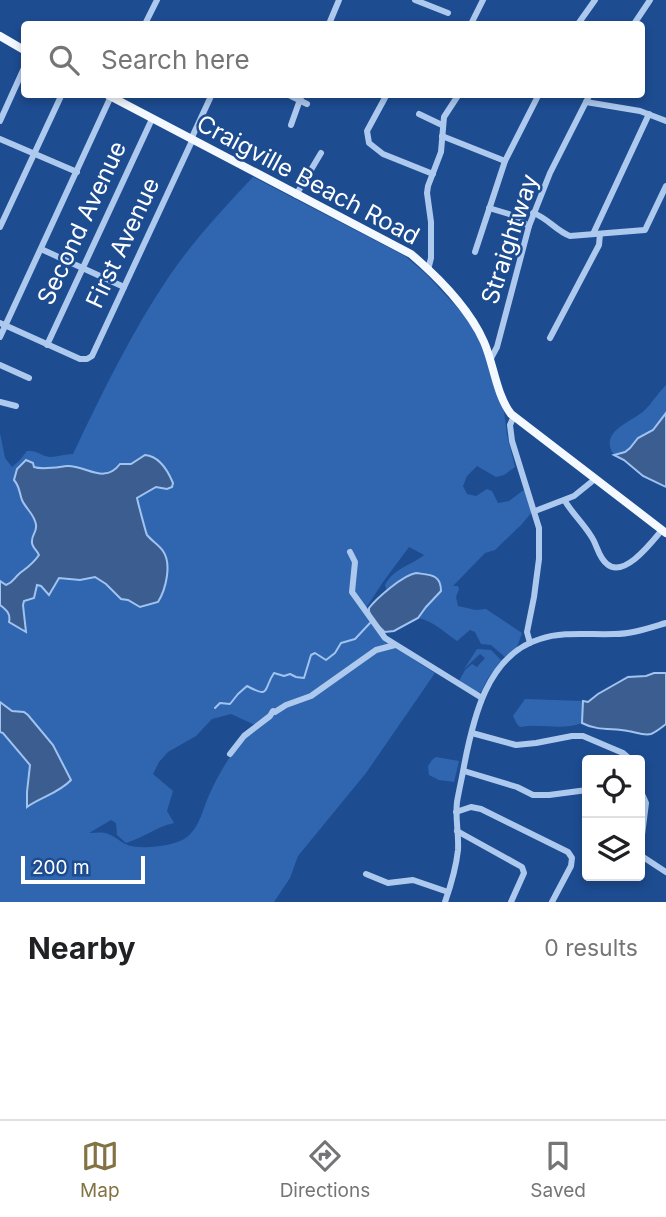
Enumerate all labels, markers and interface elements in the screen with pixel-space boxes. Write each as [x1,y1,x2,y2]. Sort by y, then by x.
search box [21,21,645,98]
icon: search [45,41,83,79]
text: Search here [101,44,250,75]
street label: Craigville Beach Road [192,108,425,251]
street label: Second Avenue [31,136,132,309]
street label: Straightway [475,170,544,308]
street label: First Avenue [80,173,165,313]
map controls [582,755,645,881]
button: locate [582,755,645,818]
button: layers [582,818,645,881]
scale bar [21,853,145,885]
text: 200 m [32,856,90,879]
text: Nearby [28,930,136,966]
text: 0 results [544,934,638,962]
tab: Map [80,1137,120,1202]
tab: Directions [280,1137,370,1202]
tab: Saved [530,1137,586,1202]

